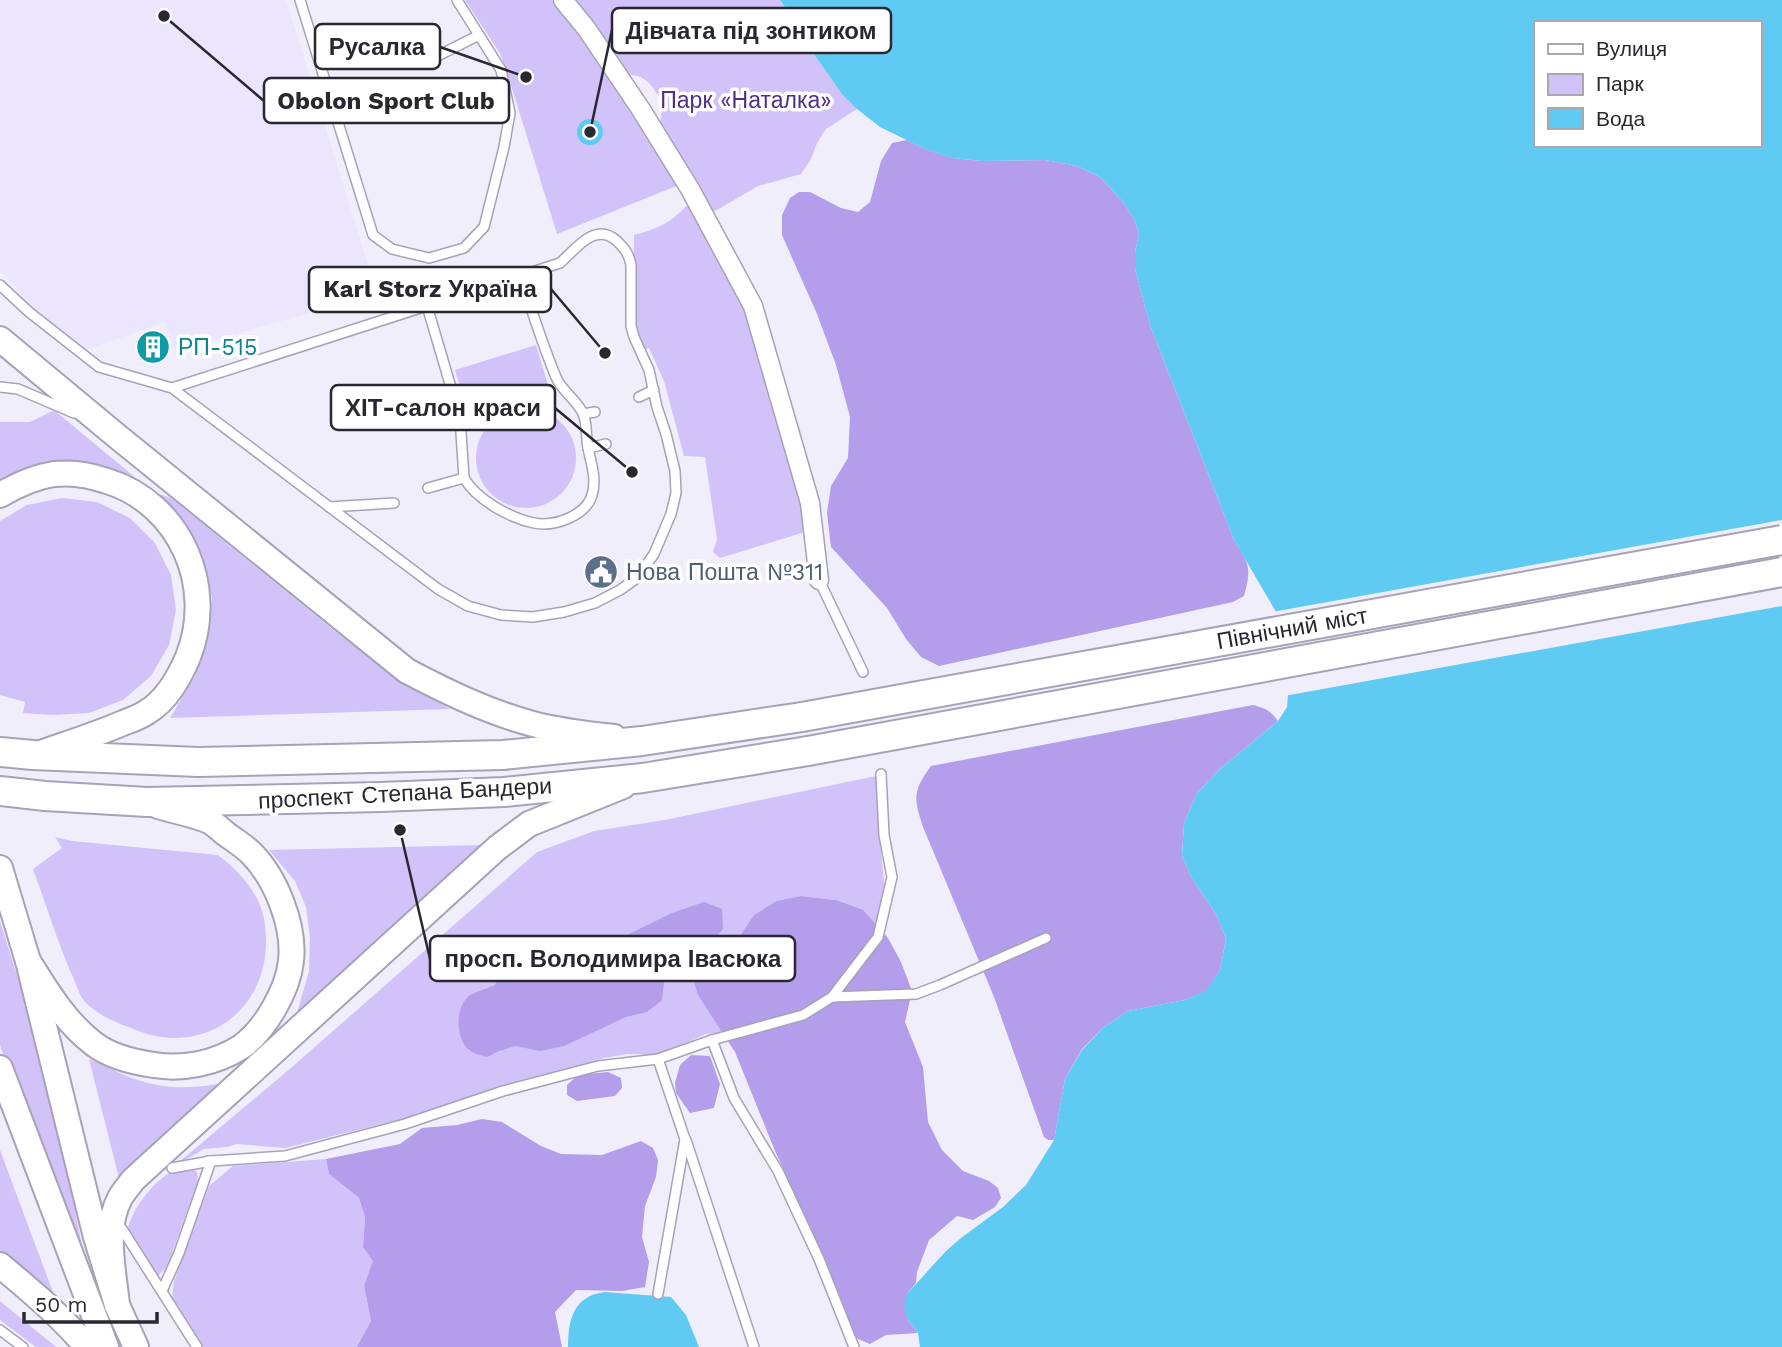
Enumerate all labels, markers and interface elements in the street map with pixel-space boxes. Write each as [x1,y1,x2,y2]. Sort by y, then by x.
callout: Дівчата під зонтиком [612,8,891,53]
text: Дівчата під зонтиком [626,17,876,45]
legend [1534,21,1761,147]
callout: Русалка [315,24,440,69]
text: Русалка [329,33,426,61]
text: Вулиця [1596,36,1667,61]
text: Парк [1596,71,1644,96]
callout: Obolon Sport Club [264,78,509,123]
text: Obolon Sport Club [277,87,495,115]
park label: Парк «Наталка» [660,87,832,114]
text: Вода [1596,106,1645,131]
callout: Karl Storz Україна [309,267,551,312]
text: Karl Storz Україна [323,275,537,303]
building icon: РП-515 [134,328,172,366]
place label: РП-515 [178,334,257,361]
callout: ХІТ-салон краси [331,385,555,430]
text: ХІТ-салон краси [345,394,541,422]
public building icon: Нова Пошта №311 [582,553,620,591]
place label: Нова Пошта №311 [626,559,823,586]
street label: Північний міст [1214,602,1370,655]
street label: проспект Степана Бандери [257,772,553,815]
callout: просп. Володимира Івасюка [430,936,795,981]
text: просп. Володимира Івасюка [445,945,782,973]
scale bar [24,1280,158,1324]
text: 50 m [35,1292,87,1317]

